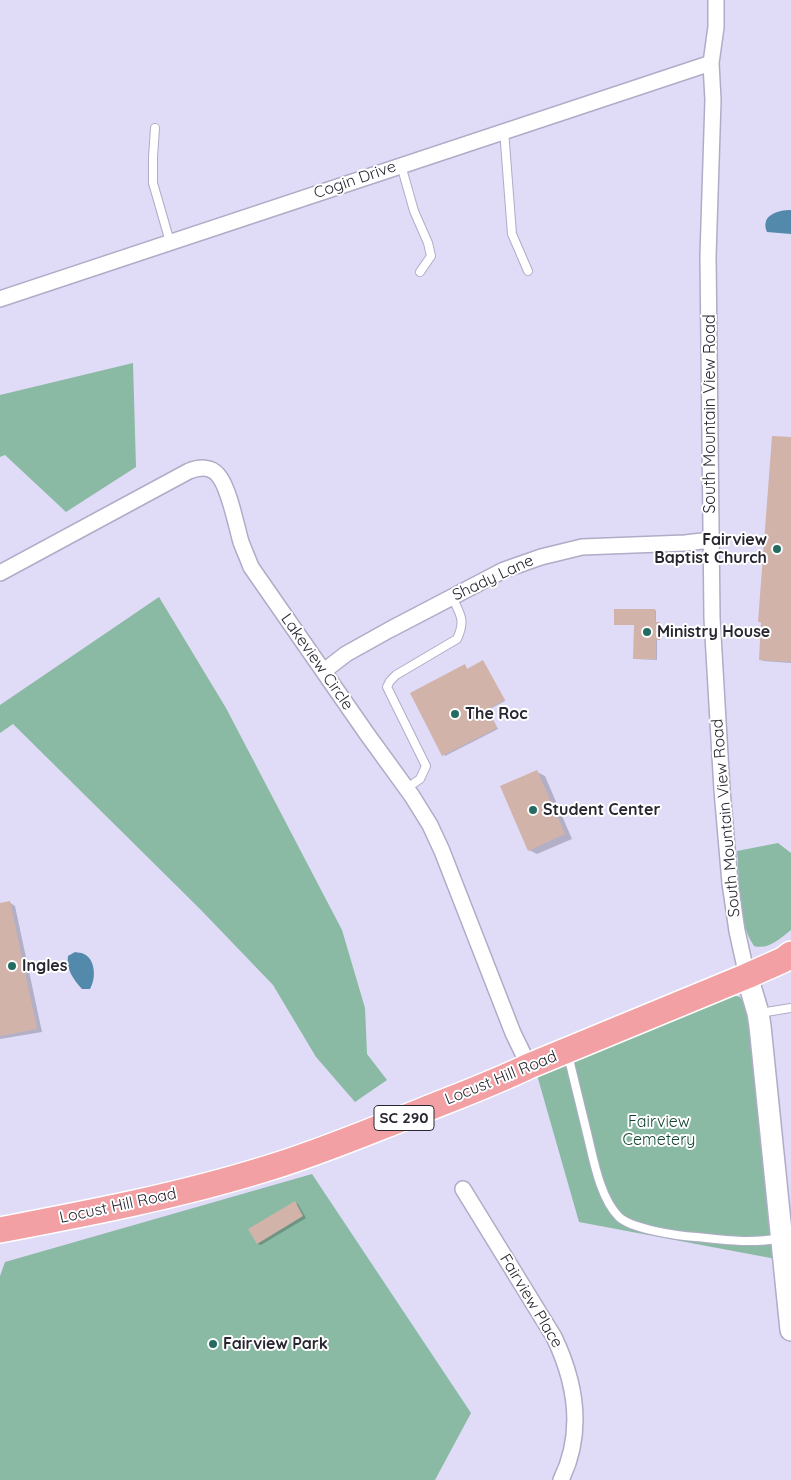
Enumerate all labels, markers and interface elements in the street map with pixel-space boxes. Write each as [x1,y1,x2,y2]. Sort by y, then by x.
street label: Cogin Drive [311,157,399,203]
street label: South Mountain View Road [700,314,720,514]
place label: Fairview Baptist Church [654,530,767,568]
marker: Fairview Baptist Church [771,543,783,555]
street label: Shady Lane [449,551,537,605]
street label: Lakeview Circle [277,610,357,714]
place label: Ministry House [657,622,770,642]
marker: Ministry House [641,626,653,638]
place label: The Roc [465,704,528,724]
marker: The Roc [449,708,461,720]
street label: South Mountain View Road [708,718,744,918]
place label: Student Center [543,800,660,820]
marker: Student Center [527,804,539,816]
place label: Ingles [22,956,67,976]
marker: Ingles [6,960,18,972]
street label: Locust Hill Road [442,1047,560,1109]
road number: SC 290 [374,1106,434,1130]
park label: Fairview Cemetery [623,1112,695,1150]
street label: Locust Hill Road [58,1184,178,1228]
street label: Fairview Place [495,1250,567,1352]
place label: Fairview Park [223,1334,328,1354]
marker: Fairview Park [207,1338,219,1350]

